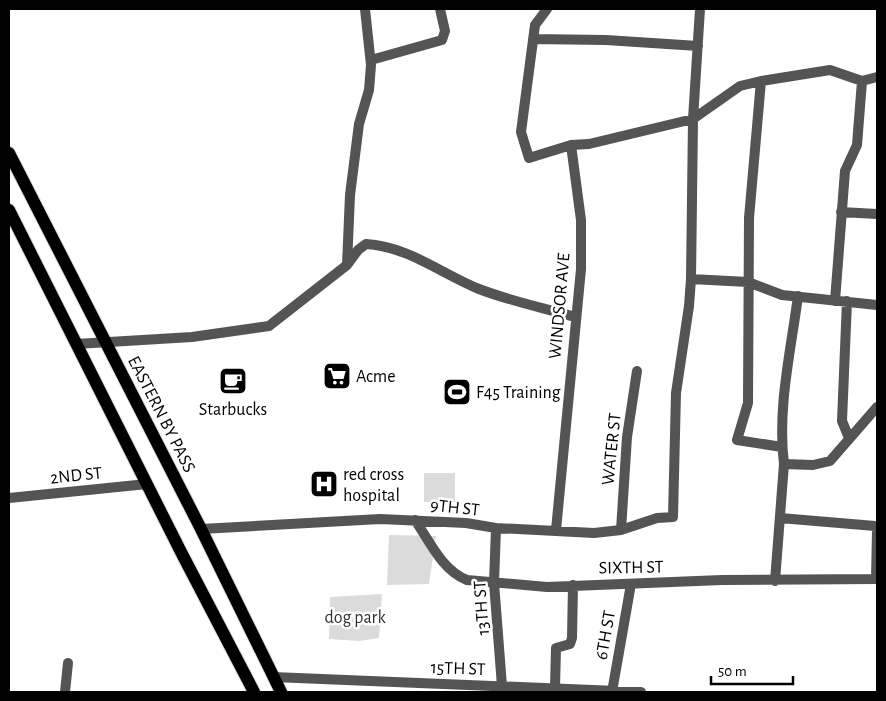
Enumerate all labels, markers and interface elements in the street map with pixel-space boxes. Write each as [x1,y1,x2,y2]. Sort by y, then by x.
street label: WINDSOR AVE [546,252,574,360]
street label: EASTERN BY PASS [124,353,198,476]
supermarket icon: Acme [322,361,352,391]
cafe icon: Starbucks [218,366,248,396]
place label: Acme [356,368,396,386]
sports icon: F45 Training [442,377,472,407]
place label: F45 Training [476,384,561,402]
place label: Starbucks [199,401,267,419]
street label: WATER ST [599,412,625,486]
street label: 2ND ST [49,464,103,488]
place label: red cross hospital [343,466,404,505]
hospital icon: red cross hospital [309,469,339,499]
street label: 9TH ST [429,496,481,520]
street label: SIXTH ST [598,558,664,578]
street label: 13TH ST [471,580,493,636]
park label: dog park [324,609,386,627]
street label: 6TH ST [593,609,619,661]
scale bar [711,654,794,686]
street label: 15TH ST [430,659,486,679]
text: 50 m [718,664,747,679]

